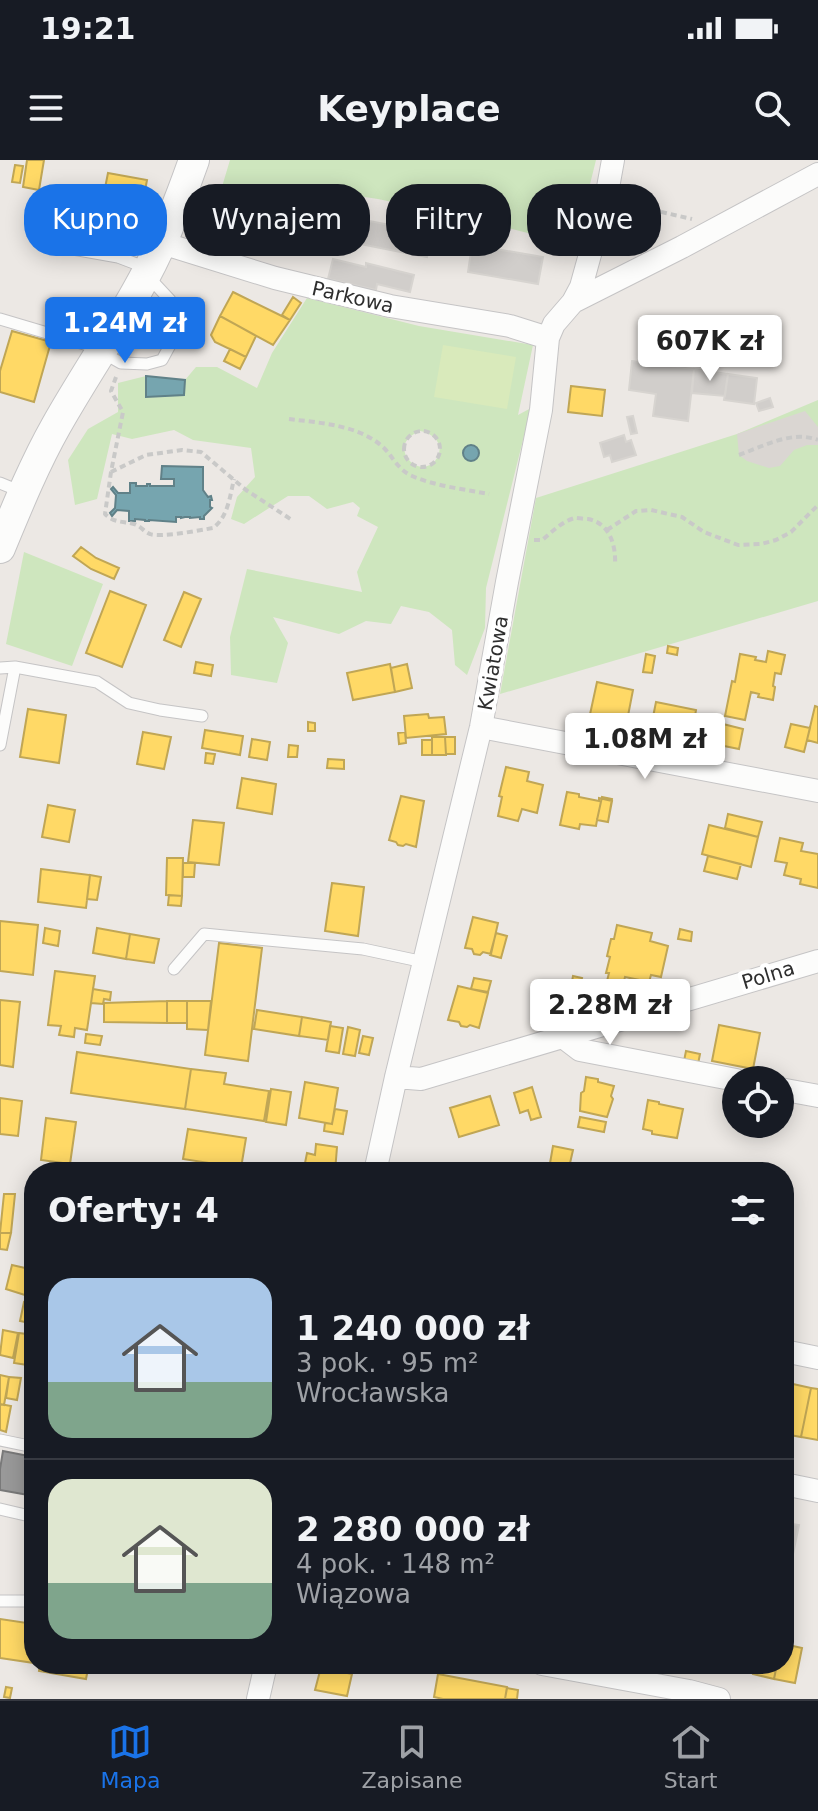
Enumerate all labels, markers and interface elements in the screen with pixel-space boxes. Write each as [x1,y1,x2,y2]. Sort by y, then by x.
text: 19:21 [40,11,136,46]
icon: menu [24,86,68,130]
icon: search [750,86,794,130]
text: Keyplace [317,88,501,129]
chip: Kupno [24,184,167,256]
chip: Wynajem [183,184,370,256]
chip: Filtry [386,184,511,256]
chip: Nowe [527,184,661,256]
street label: Parkowa [310,276,396,318]
pin: 1.24M zł [42,297,208,365]
text: 1.24M zł [63,308,187,338]
pin: 607K zł [636,315,784,383]
text: 607K zł [656,326,764,356]
street label: Kwiatowa [473,614,513,712]
pin: 1.08M zł [562,713,728,781]
text: 1.08M zł [583,724,707,754]
street label: Polna [739,956,797,994]
pin: 2.28M zł [527,979,693,1047]
text: 2.28M zł [548,990,672,1020]
map controls [722,1066,794,1138]
button: locate [722,1066,794,1138]
icon: filters [726,1188,770,1232]
text: Oferty: 4 [48,1190,219,1230]
text: 1 240 000 zł [296,1308,530,1348]
icon: home [112,1310,208,1406]
text: 3 pok. · 95 m² [296,1348,478,1378]
text: Wrocławska [296,1378,450,1408]
text: 2 280 000 zł [296,1509,530,1549]
icon: home [112,1511,208,1607]
text: 4 pok. · 148 m² [296,1549,495,1579]
text: Wiązowa [296,1579,411,1609]
tab: Mapa [101,1720,160,1793]
tab: Zapisane [362,1720,463,1793]
tab: Start [664,1720,717,1793]

